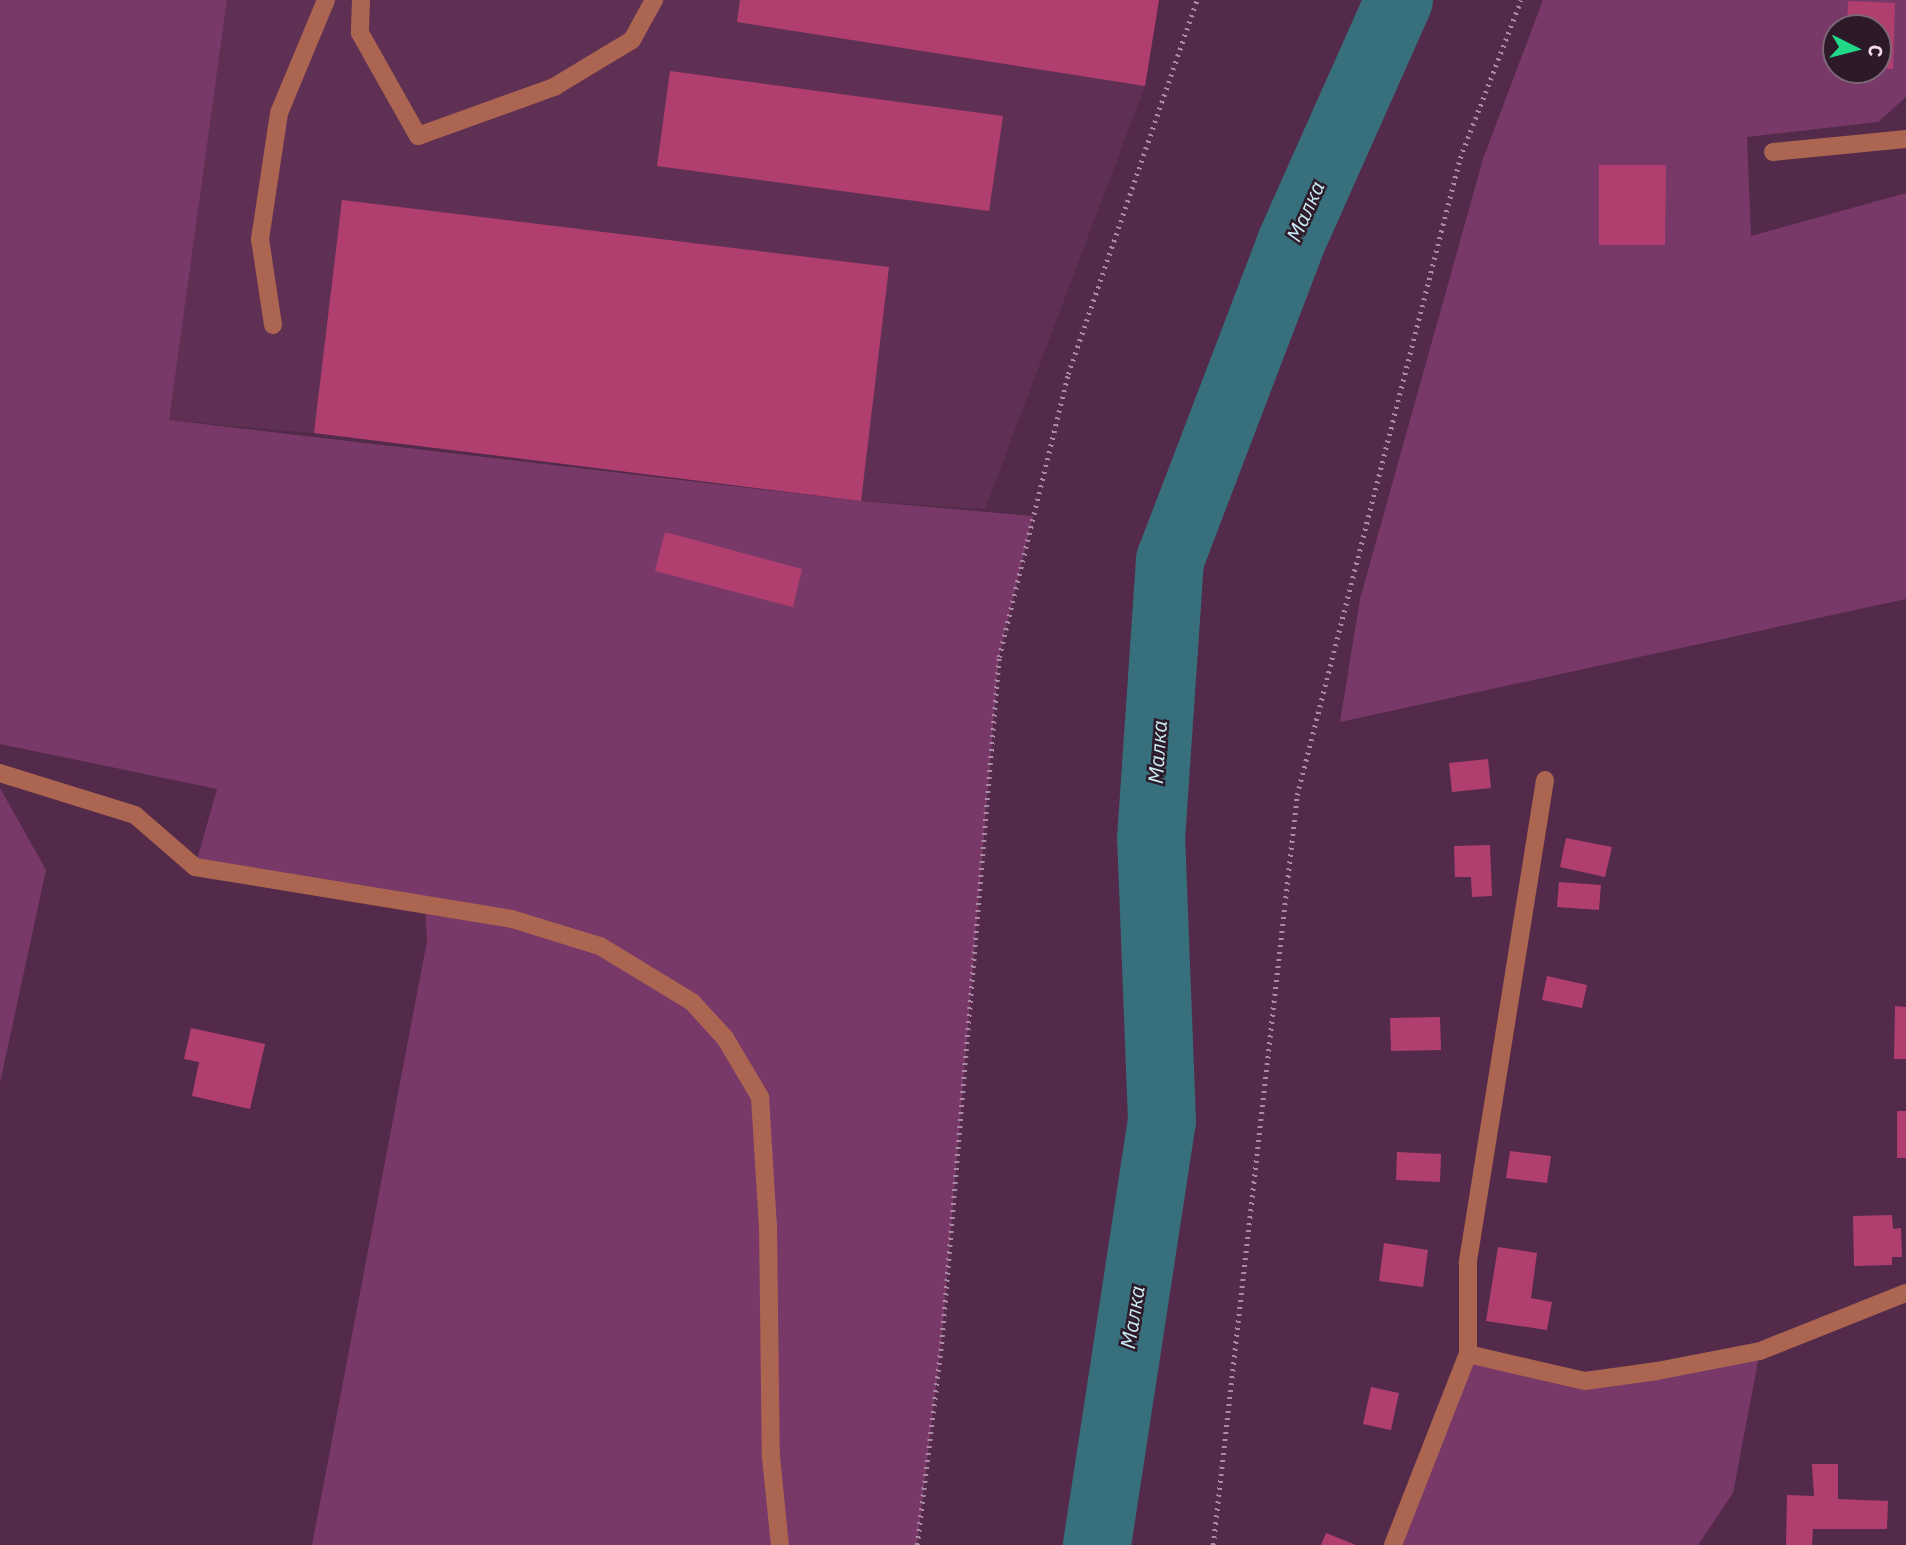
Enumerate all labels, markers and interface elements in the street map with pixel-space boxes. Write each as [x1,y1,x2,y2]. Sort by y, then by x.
north arrow [1822,14,1892,84]
text: С [1863,44,1888,58]
water label: Малка [1281,177,1329,245]
water label: Малка [1142,719,1172,785]
water label: Малка [1115,1284,1149,1350]

